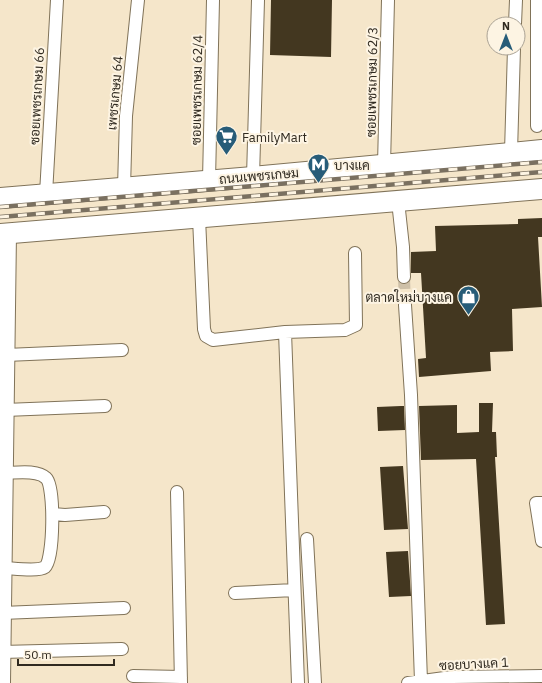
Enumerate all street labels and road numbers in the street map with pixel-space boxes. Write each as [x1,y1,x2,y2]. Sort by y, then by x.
street label: ซอยเพชรเกษม 62/3 [363,27,381,137]
street label: ซอยเพชรเกษม 62/4 [188,34,206,145]
street label: ซอยเพชรเกษม 66 [26,47,48,145]
street label: เพชรเกษม 64 [103,55,127,131]
street label: ถนนเพชรเกษม [218,164,300,188]
street label: ซอยบางแค 1 [439,654,510,674]

